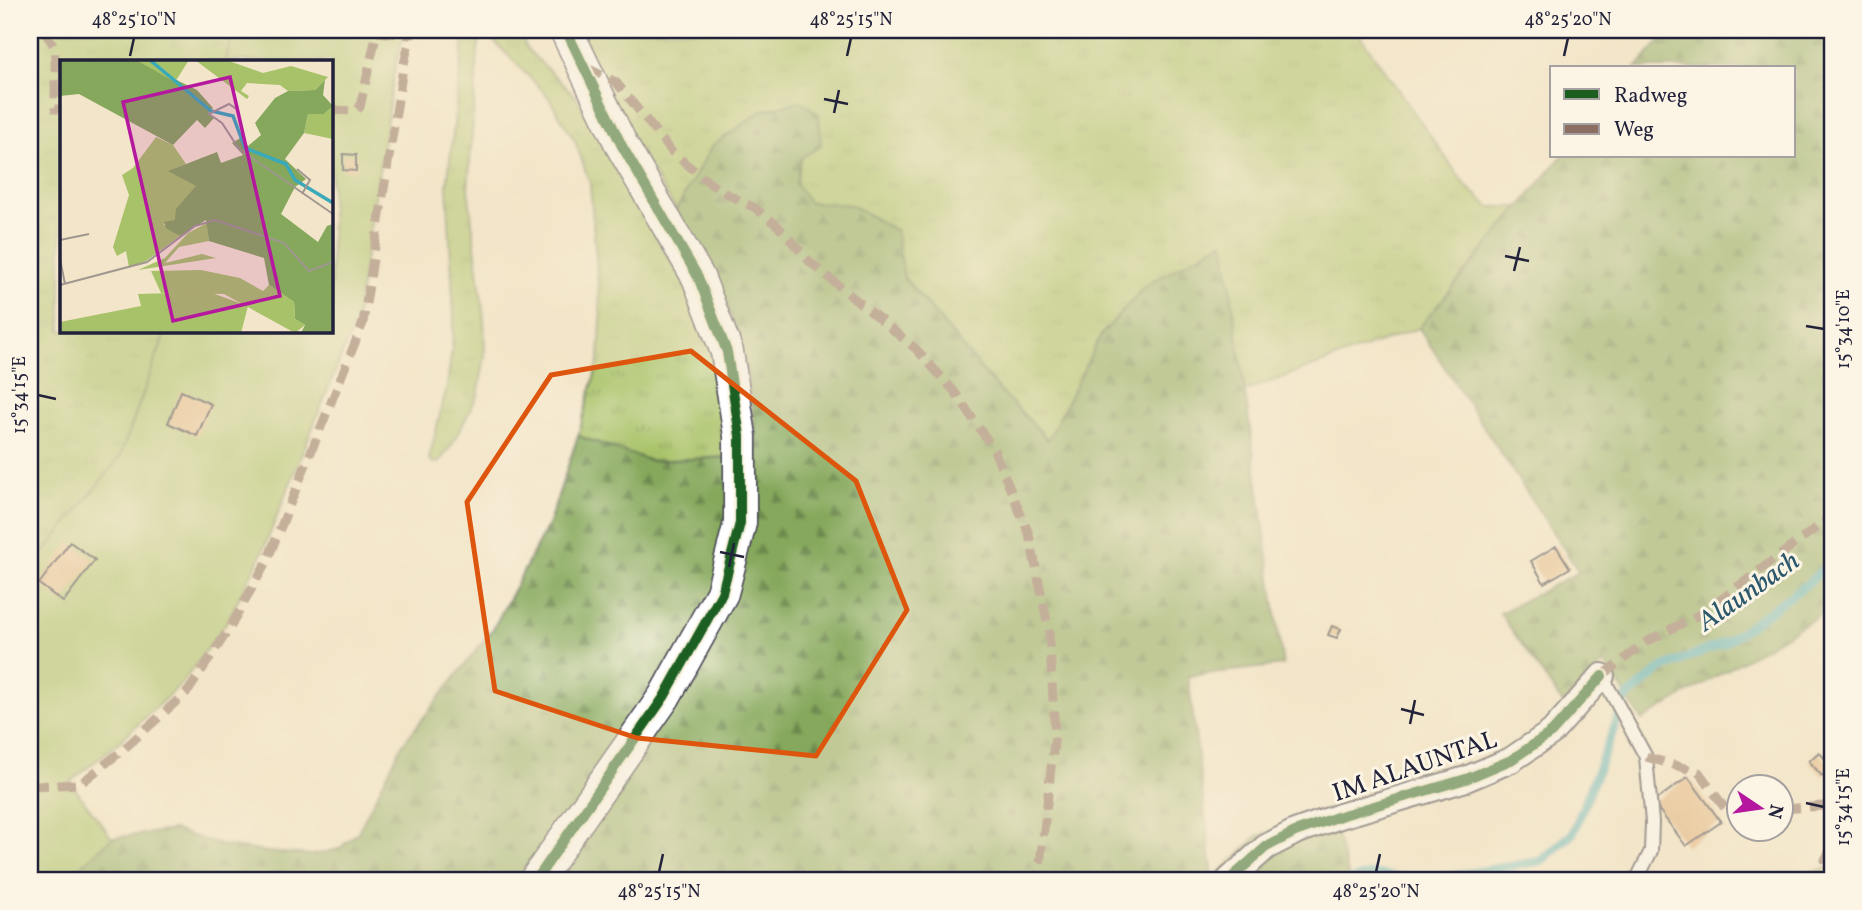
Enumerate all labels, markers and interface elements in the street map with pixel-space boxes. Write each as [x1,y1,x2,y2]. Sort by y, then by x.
text: 48°25'10"N [92,8,176,33]
text: 48°25'15"N [809,8,893,33]
text: 48°25'20"N [1524,8,1612,33]
inset map [60,60,332,332]
legend [1550,66,1796,158]
text: Radweg [1614,82,1687,111]
text: Weg [1614,116,1654,145]
text: 15°34'10"E [1832,289,1857,369]
text: 15°34'15"E [8,356,33,434]
water label: Alaunbach [1689,542,1808,642]
street label: IM ALAUNTAL [1328,722,1503,812]
text: 15°34'15"E [1832,768,1857,846]
north arrow [1726,774,1796,844]
text: N [1760,802,1789,821]
text: 48°25'15"N [617,880,701,905]
text: 48°25'20"N [1332,880,1420,905]

